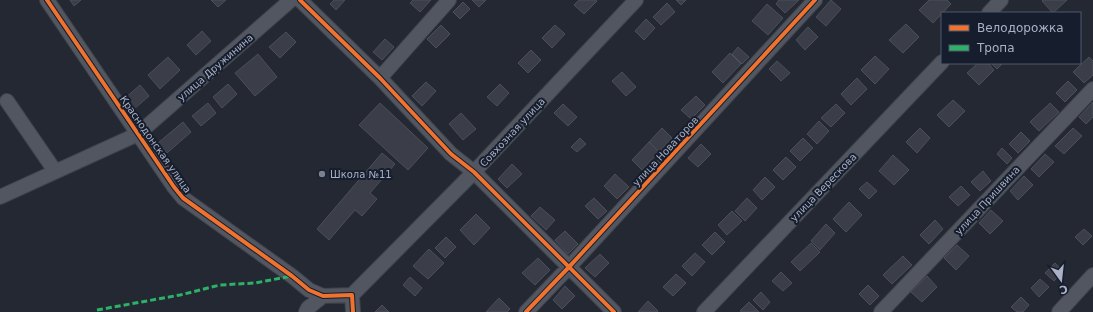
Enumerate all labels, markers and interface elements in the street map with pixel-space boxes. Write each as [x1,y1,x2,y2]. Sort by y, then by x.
legend [941,12,1081,64]
text: Велодорожка [977,21,1064,35]
street label: улица Дружинина [175,32,255,103]
text: Тропа [976,41,1015,55]
street label: Краснодонская улица [118,94,193,195]
street label: Совхозная улица [478,96,547,169]
street label: улица Новаторов [630,114,700,188]
street label: улица Верескова [788,151,859,224]
street label: улица Пришвина [953,164,1022,237]
marker: Школа №11 [317,169,327,179]
place label: Школа №11 [330,169,392,180]
north arrow [1041,260,1081,300]
text: С [1058,282,1069,297]

